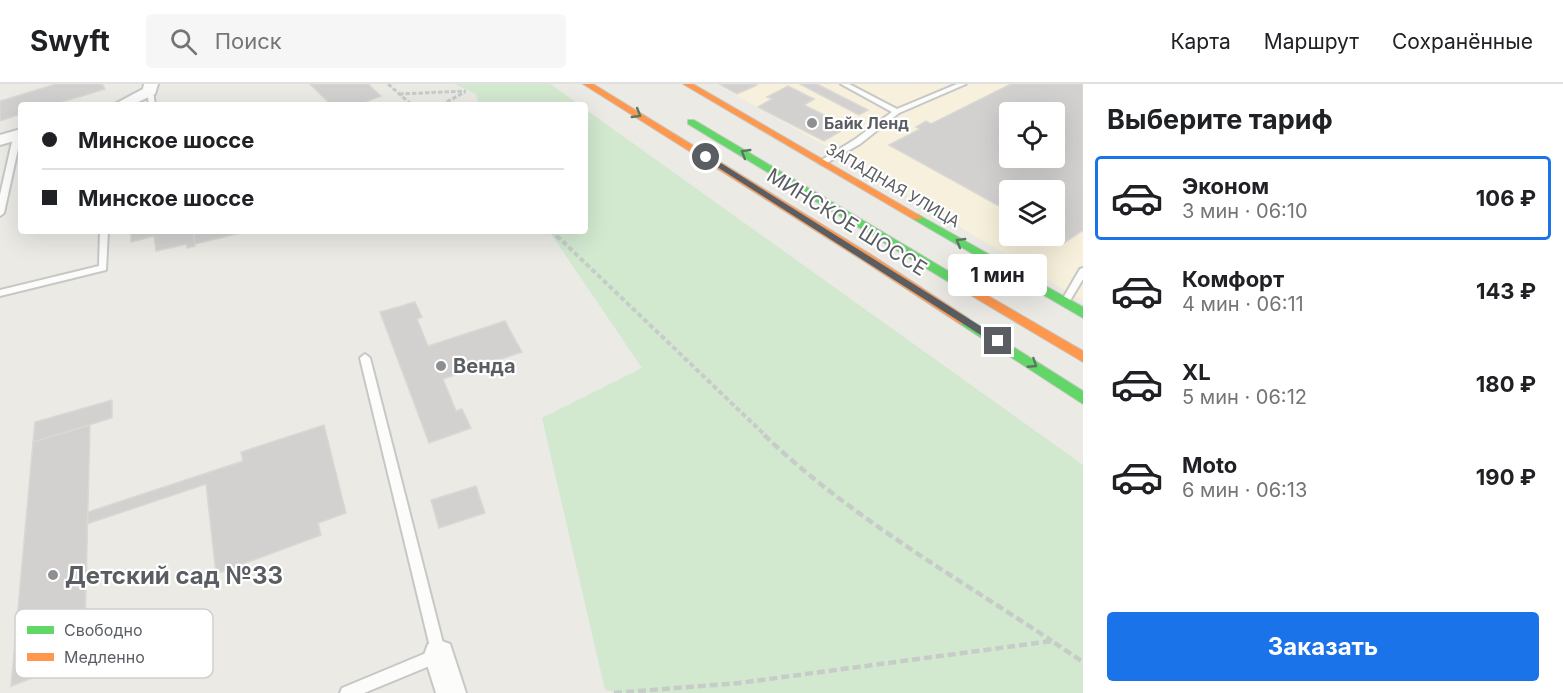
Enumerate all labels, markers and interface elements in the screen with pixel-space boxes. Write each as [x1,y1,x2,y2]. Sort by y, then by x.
search box [146,14,566,68]
text: Swyft [30,24,110,58]
icon: search [167,25,200,58]
text: Поиск [215,28,282,54]
text: Карта [1170,29,1231,54]
text: Маршрут [1264,29,1359,54]
text: Сохранённые [1392,29,1533,54]
map controls [999,102,1065,246]
button: locate [999,102,1065,168]
text: Выберите тариф [1107,103,1333,136]
one-way arrow [631,107,641,119]
place label: Байк Ленд [824,113,909,133]
marker: Байк Ленд [805,116,819,130]
text: Минское шоссе [78,127,254,153]
street label: ЗАПАДНАЯ УЛИЦА [822,139,964,231]
route start [692,143,719,170]
one-way arrow [741,149,751,161]
street label: МИНСКОЕ ШОССЕ [763,163,931,281]
icon: car [1110,171,1164,225]
text: Эконом [1182,173,1269,199]
button: layers [999,180,1065,246]
text: Минское шоссе [78,185,254,211]
text: 106 ₽ [1476,185,1536,211]
text: 3 мин · 06:10 [1182,199,1308,223]
one-way arrow [956,238,966,249]
callout: 1 мин [948,254,1048,296]
text: 1 мин [970,263,1025,287]
icon: car [1110,264,1164,318]
text: Комфорт [1182,266,1284,292]
text: 143 ₽ [1476,278,1536,304]
text: 4 мин · 06:11 [1182,292,1304,316]
route end [984,327,1011,354]
place label: Венда [453,354,516,378]
one-way arrow [1026,357,1037,368]
icon: car [1110,357,1164,411]
marker: Венда [434,359,448,373]
text: XL [1182,359,1211,385]
text: 180 ₽ [1476,371,1536,397]
text: 5 мин · 06:12 [1182,385,1307,409]
icon: car [1110,450,1164,504]
text: Moto [1182,452,1237,478]
text: 190 ₽ [1476,464,1536,490]
text: 6 мин · 06:13 [1182,478,1307,502]
place label: Детский сад №33 [65,561,283,590]
marker: Детский сад №33 [46,568,60,582]
legend [15,609,213,678]
button: Заказать [1107,612,1539,681]
text: Свободно [64,620,143,640]
text: Медленно [64,647,145,667]

